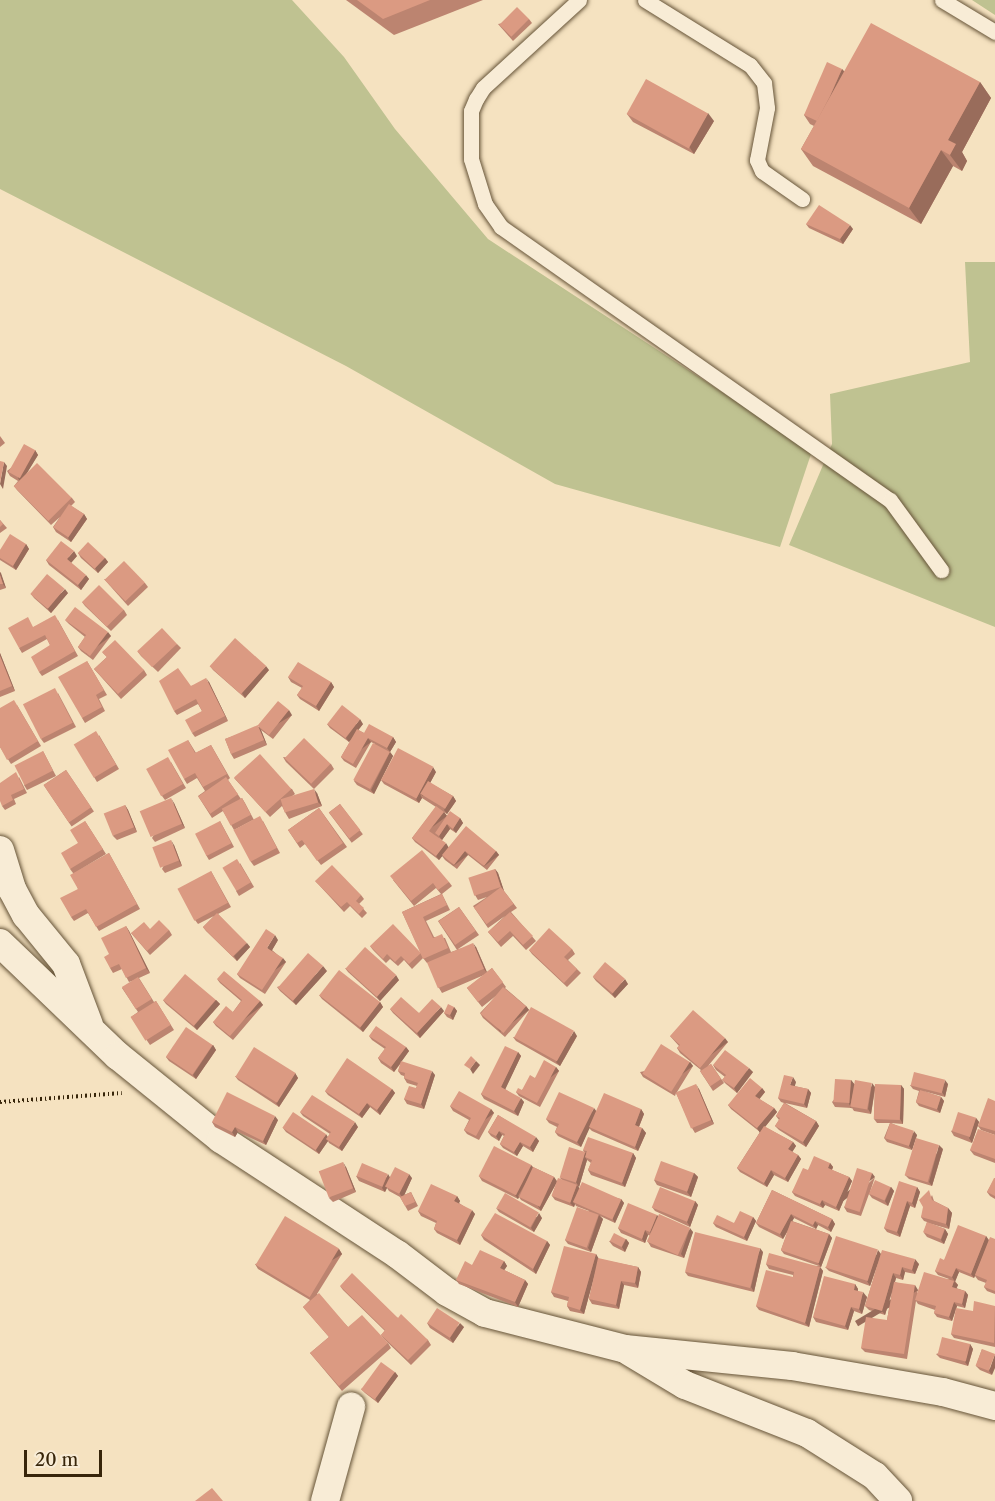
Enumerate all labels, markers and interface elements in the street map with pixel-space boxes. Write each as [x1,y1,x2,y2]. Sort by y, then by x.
scale bar [27,1438,105,1476]
text: 20 m [35,1449,78,1471]

